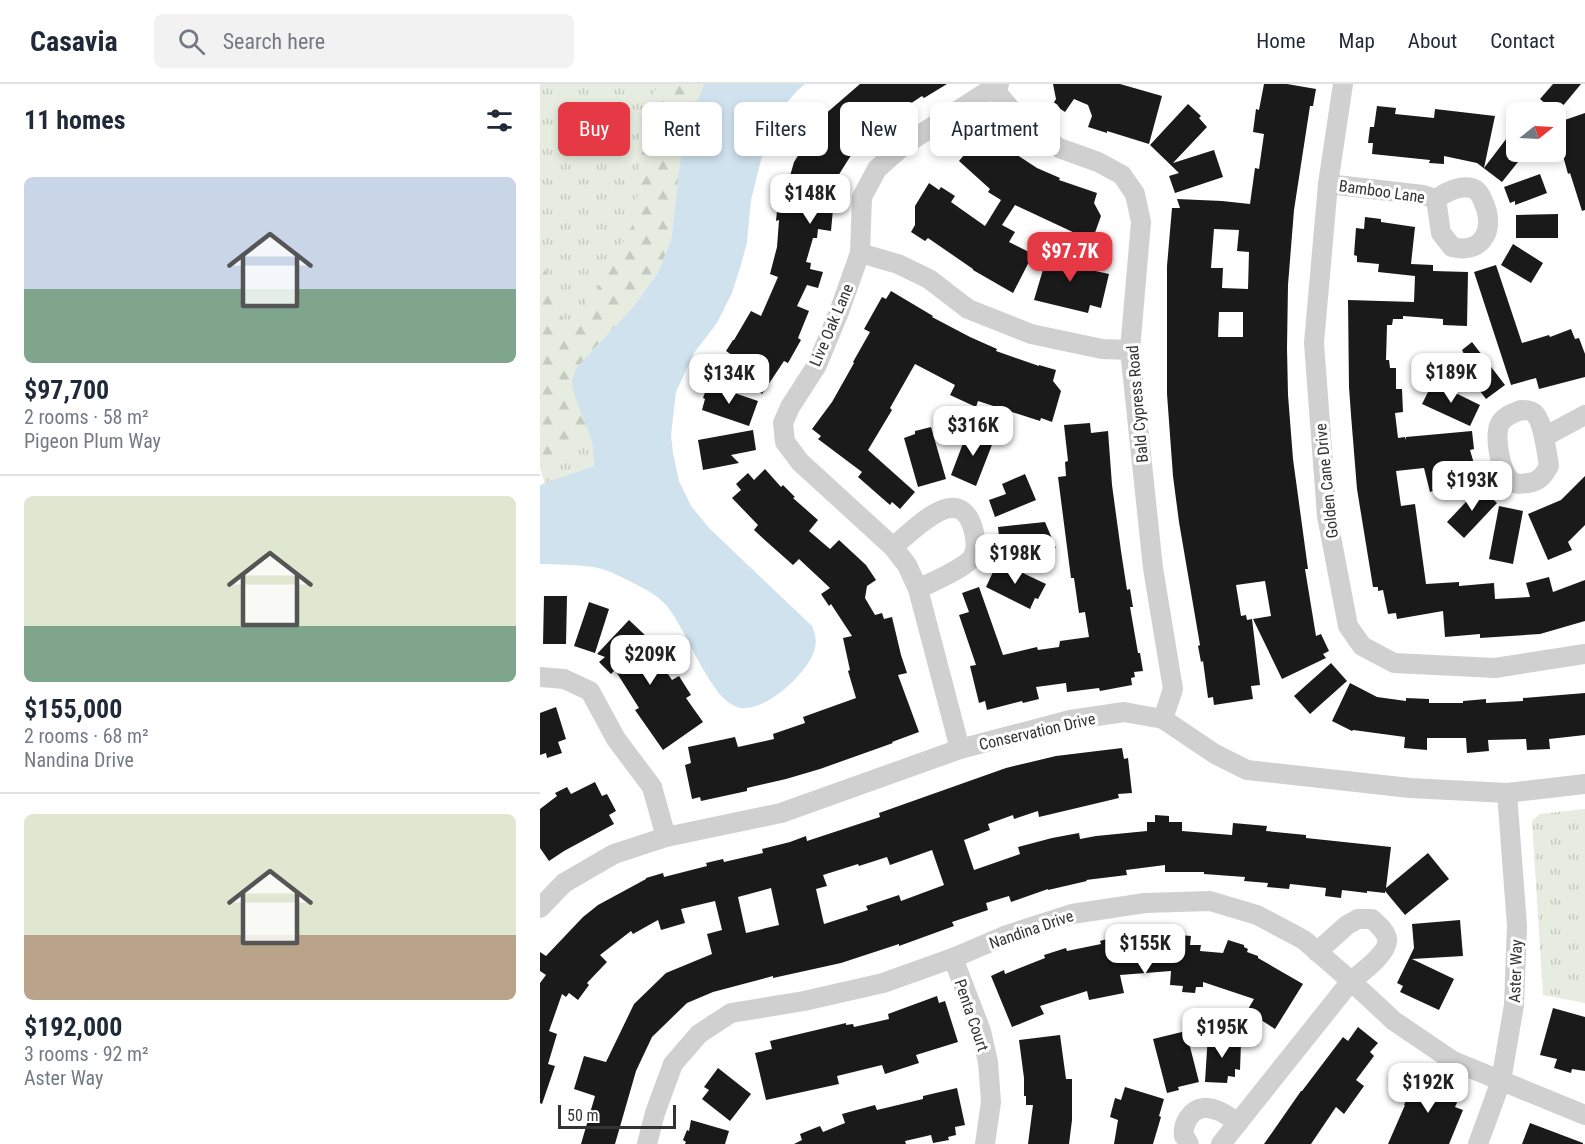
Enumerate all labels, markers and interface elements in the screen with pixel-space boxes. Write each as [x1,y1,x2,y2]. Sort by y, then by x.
search box [154,14,574,68]
text: Casavia [30,25,118,58]
icon: search [175,25,208,58]
text: Search here [223,29,325,54]
text: Home [1256,29,1306,53]
text: Map [1339,29,1375,53]
text: About [1408,29,1457,53]
text: Contact [1490,29,1555,53]
chip: Buy [558,102,630,156]
chip: Rent [642,102,722,156]
chip: Filters [734,102,828,156]
chip: New [840,102,918,156]
chip: Apartment [930,102,1060,156]
north arrow [1506,102,1566,162]
map controls [1506,102,1566,162]
icon: filters [483,104,516,137]
text: 11 homes [24,105,126,135]
pin: $148K [768,174,852,225]
street label: Bamboo Lane [1338,176,1426,207]
text: $148K [784,181,836,205]
icon: home [216,216,324,324]
pin: $97.7K [1021,232,1119,283]
text: $97.7K [1041,239,1099,263]
street label: Live Oak Lane [806,281,857,369]
street label: Bald Cypress Road [1123,344,1152,464]
pin: $189K [1409,353,1493,404]
pin: $134K [687,354,771,405]
text: $189K [1425,360,1477,384]
text: $134K [703,361,755,385]
text: $97,700 [24,375,109,405]
text: 2 rooms · 58 m² [24,405,149,429]
pin: $316K [931,406,1015,457]
text: $316K [947,413,999,437]
street label: Golden Cane Drive [1311,422,1342,539]
text: Pigeon Plum Way [24,429,161,453]
pin: $193K [1430,461,1514,512]
text: $193K [1446,468,1498,492]
pin: $198K [973,534,1057,585]
icon: home [216,535,324,643]
text: $198K [989,541,1041,565]
pin: $209K [608,635,692,686]
text: $209K [624,642,676,666]
text: $155,000 [24,694,122,724]
street label: Conservation Drive [977,709,1097,754]
text: 2 rooms · 68 m² [24,724,149,748]
text: Nandina Drive [24,748,134,772]
icon: home [216,853,324,961]
street label: Nandina Drive [986,906,1076,953]
pin: $155K [1103,924,1187,975]
text: $155K [1119,931,1171,955]
street label: Aster Way [1505,939,1526,1003]
street label: Penta Court [950,977,993,1054]
pin: $195K [1180,1008,1264,1059]
text: $192,000 [24,1012,122,1042]
text: $195K [1196,1015,1248,1039]
text: 3 rooms · 92 m² [24,1042,149,1066]
pin: $192K [1386,1063,1470,1114]
text: Aster Way [24,1066,103,1090]
text: $192K [1402,1070,1454,1094]
scale bar [558,1102,676,1130]
text: 50 m [567,1106,599,1125]

